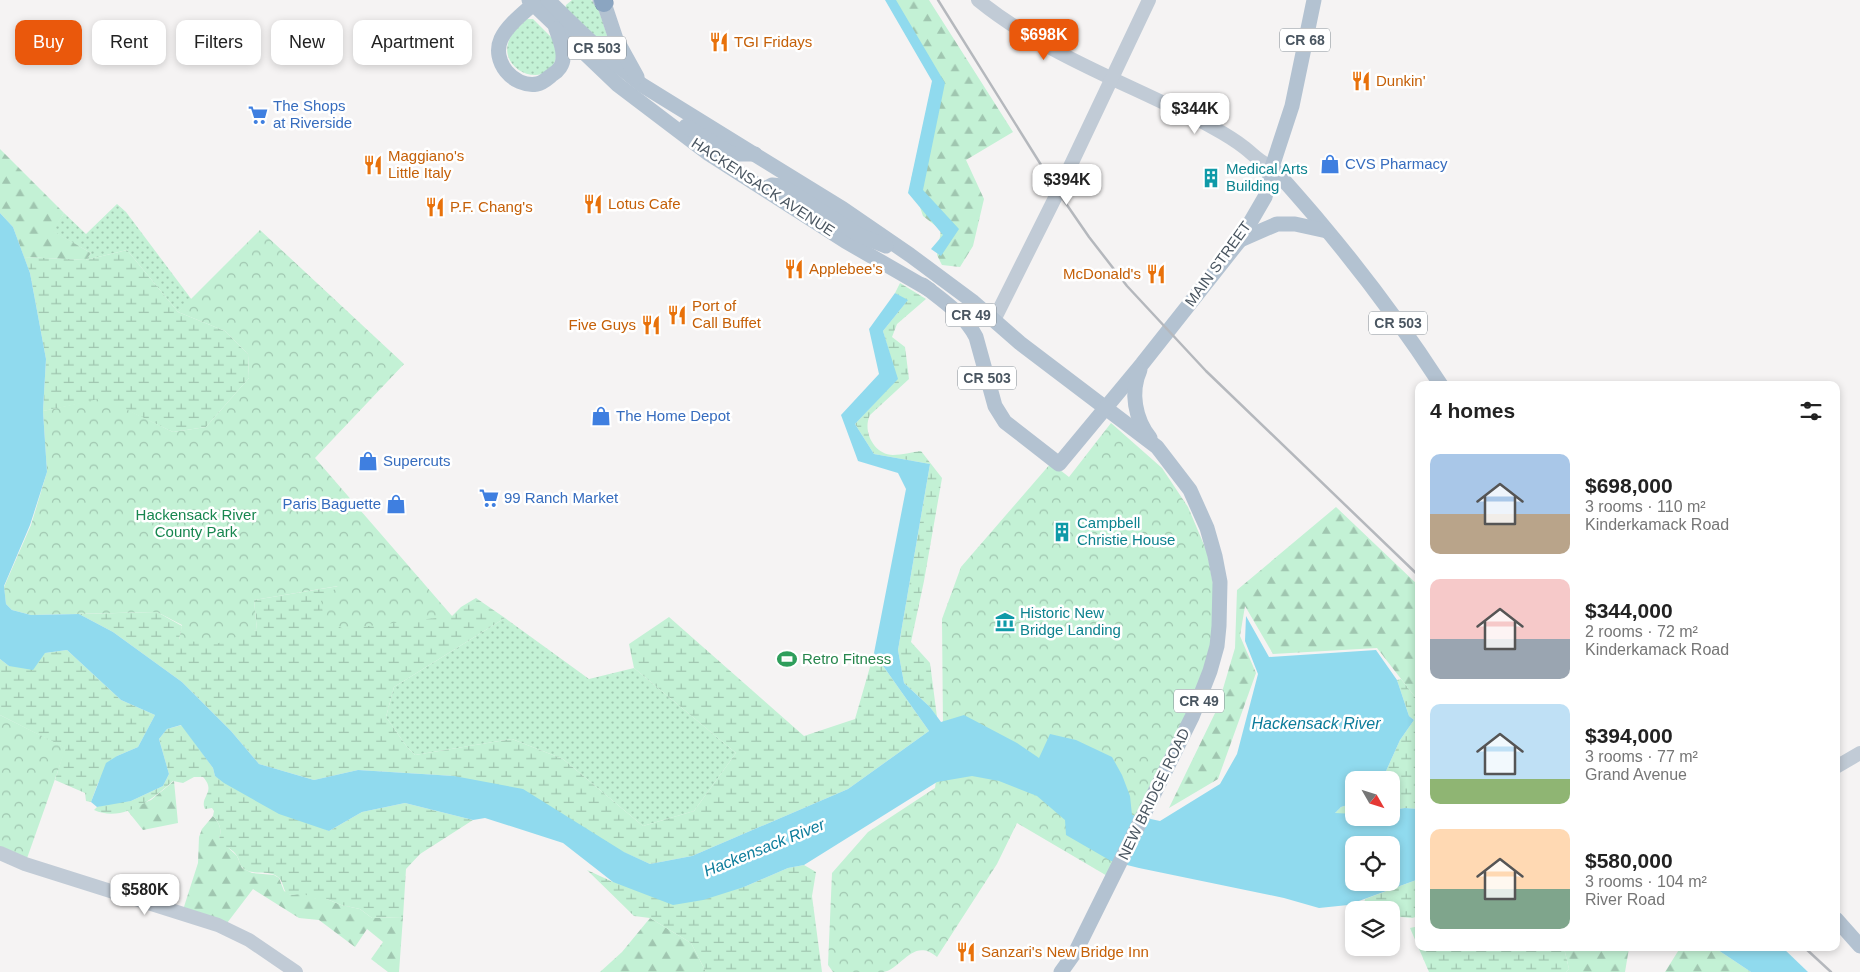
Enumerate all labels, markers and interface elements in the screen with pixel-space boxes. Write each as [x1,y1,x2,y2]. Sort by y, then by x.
pin: $698K [1009,18,1079,61]
chip: Buy [15,20,82,65]
chip: Rent [92,20,166,65]
chip: Filters [176,20,261,65]
chip: New [271,20,343,65]
chip: Apartment [353,20,472,65]
text: $698K [1020,26,1068,43]
road number: CR 68 [1280,28,1330,52]
restaurant icon: TGI Fridays [708,31,730,53]
place label: TGI Fridays [734,33,812,50]
road number: CR 503 [568,36,626,59]
restaurant icon: Dunkin' [1350,70,1372,92]
place label: Dunkin' [1376,72,1426,89]
pin: $344K [1160,92,1230,135]
place label: The Shops at Riverside [273,97,352,131]
text: $344K [1171,100,1219,117]
supermarket icon: The Shops at Riverside [247,104,269,126]
street label: HACKENSACK AVENUE [688,134,838,239]
place label: Maggiano's Little Italy [388,147,464,181]
shop icon: CVS Pharmacy [1319,153,1341,175]
restaurant icon: Maggiano's Little Italy [362,154,384,176]
place label: CVS Pharmacy [1345,155,1448,172]
place label: Medical Arts Building [1226,160,1308,194]
pin: $394K [1032,164,1102,206]
building icon: Medical Arts Building [1200,167,1222,189]
text: $394K [1043,171,1091,188]
restaurant icon: Lotus Cafe [582,193,604,215]
place label: Lotus Cafe [608,195,681,212]
restaurant icon: P.F. Chang's [424,196,446,218]
place label: P.F. Chang's [450,198,533,215]
street label: MAIN STREET [1181,218,1254,309]
restaurant icon: Applebee's [783,258,805,280]
place label: Applebee's [809,260,883,277]
restaurant icon: McDonald's [1145,263,1167,285]
place label: McDonald's [1063,265,1141,282]
place label: Port of Call Buffet [692,297,762,331]
restaurant icon: Port of Call Buffet [666,304,688,326]
road number: CR 49 [946,304,996,326]
road number: CR 503 [1369,312,1427,334]
restaurant icon: Five Guys [640,314,662,336]
place label: Five Guys [568,316,636,333]
road number: CR 503 [958,366,1016,389]
icon: filters [1797,397,1825,425]
text: 4 homes [1430,399,1515,422]
shop icon: The Home Depot [590,405,612,427]
place label: The Home Depot [616,407,731,424]
shop icon: Supercuts [357,450,379,472]
place label: Supercuts [383,452,451,469]
icon: home [1470,474,1530,534]
text: $698,000 [1585,474,1673,497]
supermarket icon: 99 Ranch Market [478,487,500,509]
place label: 99 Ranch Market [504,489,619,506]
shop icon: Paris Baguette [385,493,407,515]
place label: Paris Baguette [283,495,381,512]
text: 3 rooms · 110 m² [1585,498,1706,515]
park label: Hackensack River County Park [136,506,256,540]
place label: Campbell Christie House [1077,514,1175,548]
text: Kinderkamack Road [1585,516,1729,533]
building icon: Campbell Christie House [1051,521,1073,543]
icon: home [1470,599,1530,659]
text: $344,000 [1585,599,1673,622]
place label: Historic New Bridge Landing [1020,604,1121,638]
museum icon: Historic New Bridge Landing [994,611,1016,633]
text: 2 rooms · 72 m² [1585,623,1698,640]
text: Kinderkamack Road [1585,641,1729,658]
sports icon: Retro Fitness [776,648,798,670]
place label: Retro Fitness [802,650,891,667]
road number: CR 49 [1174,689,1224,712]
water label: Hackensack River [1252,715,1381,732]
icon: home [1470,724,1530,784]
text: $394,000 [1585,724,1673,747]
street label: NEW BRIDGE ROAD [1114,725,1193,862]
text: 3 rooms · 77 m² [1585,748,1698,765]
text: Grand Avenue [1585,766,1687,783]
north arrow [1345,771,1400,826]
map controls [1345,771,1400,956]
water label: Hackensack River [701,815,828,879]
button: locate [1345,836,1400,891]
icon: home [1470,849,1530,909]
text: $580,000 [1585,849,1673,872]
text: 3 rooms · 104 m² [1585,873,1707,890]
pin: $580K [110,874,180,916]
text: $580K [121,881,169,898]
text: River Road [1585,891,1665,908]
button: layers [1345,901,1400,956]
restaurant icon: Sanzari's New Bridge Inn [955,941,977,963]
place label: Sanzari's New Bridge Inn [981,943,1149,960]

